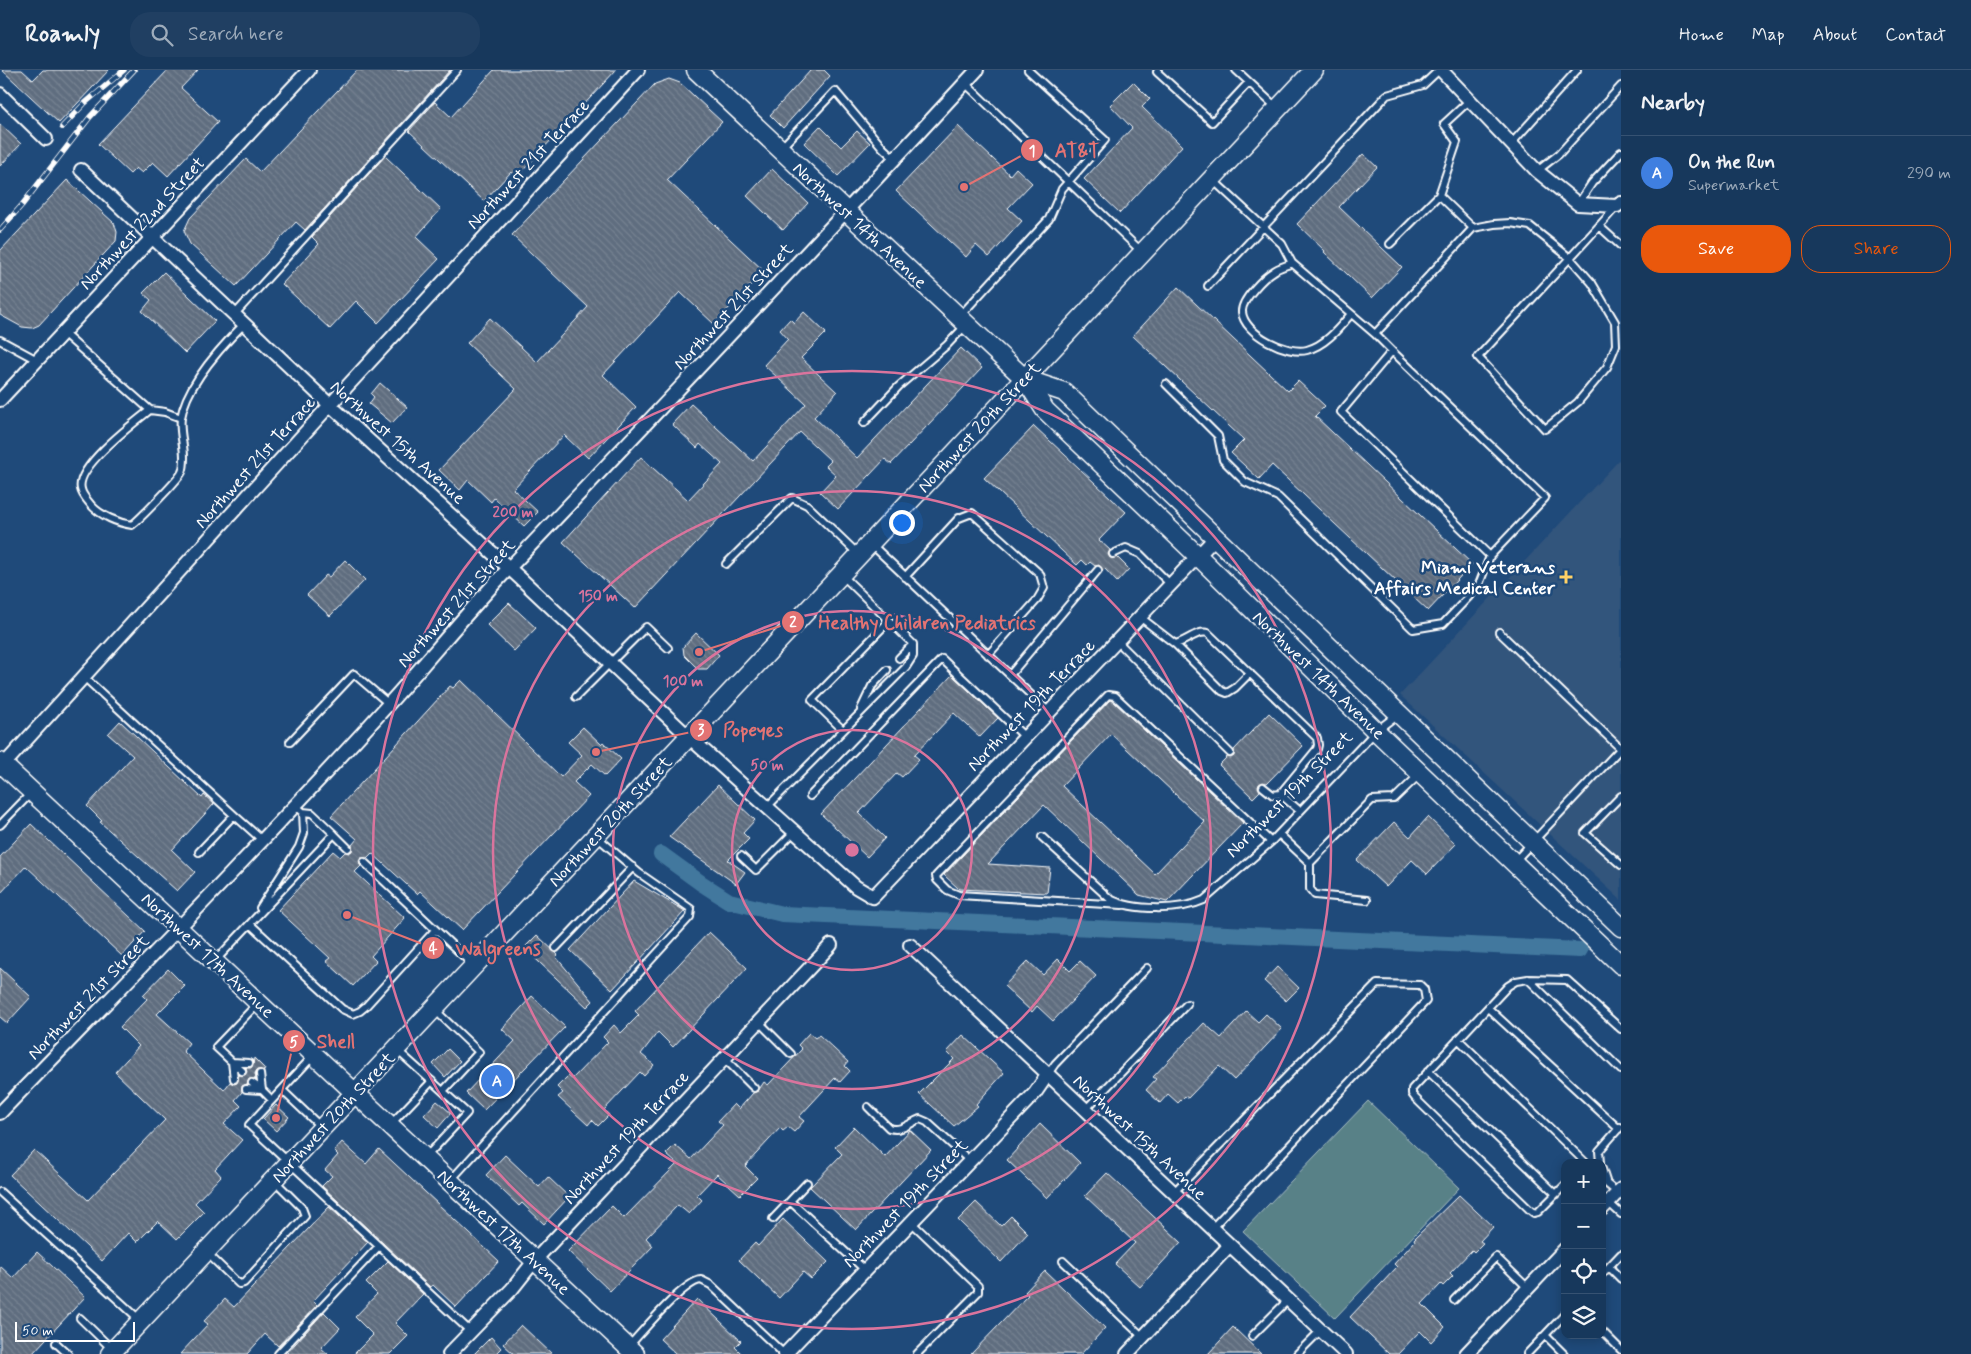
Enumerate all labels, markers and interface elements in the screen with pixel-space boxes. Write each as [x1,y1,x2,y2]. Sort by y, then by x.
search box [130,12,480,57]
text: Roamly [25,19,100,50]
icon: search [148,21,176,49]
text: Search here [188,22,284,47]
text: Home [1679,23,1724,47]
text: Map [1752,23,1785,47]
text: About [1813,23,1857,47]
text: Contact [1885,23,1946,47]
text: Nearby [1641,89,1705,117]
street label: Northwest 21st Terrace [462,94,596,235]
callout: AT&T [1020,133,1109,167]
text: AT&T [1055,139,1100,164]
text: 1 [1029,142,1035,162]
text: On the Run [1688,150,1775,175]
street label: Northwest 22nd Street [75,152,211,296]
street label: Northwest 14th Avenue [787,157,932,295]
text: A [1652,163,1662,184]
text: 290 m [1907,163,1951,184]
text: Supermarket [1688,175,1779,196]
button: Save [1641,225,1791,273]
button: Share [1801,225,1951,273]
street label: Northwest 21st Street [668,238,799,375]
street label: Northwest 20th Street [913,357,1047,498]
street label: Northwest 15th Avenue [324,375,470,510]
street label: Northwest 21st Terrace [190,391,322,534]
text: 200 m [493,503,534,523]
your location [889,510,915,536]
street label: Northwest 21st Street [392,534,521,673]
place label: Miami Veterans Affairs Medical Center [1374,556,1556,601]
marker: Miami Veterans Affairs Medical Center [1559,570,1573,584]
text: 150 m [578,587,618,607]
callout: Healthy Children Pediatrics [780,605,1048,639]
street label: Northwest 14th Avenue [1247,606,1390,745]
text: Healthy Children Pediatrics [818,611,1036,637]
text: 2 [789,613,797,633]
street label: Northwest 19th Terrace [962,634,1101,777]
text: 100 m [663,672,703,692]
callout: Popeyes [688,713,793,747]
text: Popeyes [723,718,784,743]
text: 3 [698,721,705,741]
street label: Northwest 19th Street [1221,726,1359,864]
street label: Northwest 20th Street [544,751,678,892]
text: 50 m [750,756,784,776]
centre of rings [843,841,861,859]
street label: Northwest 17th Avenue [136,888,279,1024]
street label: Northwest 21st Street [23,929,155,1066]
callout: Walgreens [420,931,550,965]
text: Walgreens [454,937,541,965]
text: 4 [429,939,438,959]
callout: Shell [282,1024,365,1058]
text: Shell [317,1030,355,1055]
text: 5 [289,1033,299,1053]
street label: Northwest 20th Street [267,1047,401,1188]
pin: A [481,1062,513,1100]
street label: Northwest 19th Terrace [558,1065,695,1210]
street label: Northwest 15th Avenue [1067,1069,1211,1206]
street label: Northwest 19th Street [838,1134,974,1273]
map controls [1561,1159,1606,1339]
button: + [1561,1159,1606,1204]
street label: Northwest 17th Avenue [432,1165,575,1301]
button: − [1561,1204,1606,1249]
button: locate [1561,1249,1606,1294]
button: layers [1561,1294,1606,1339]
scale bar [15,1319,135,1342]
text: 50 m [22,1322,53,1340]

